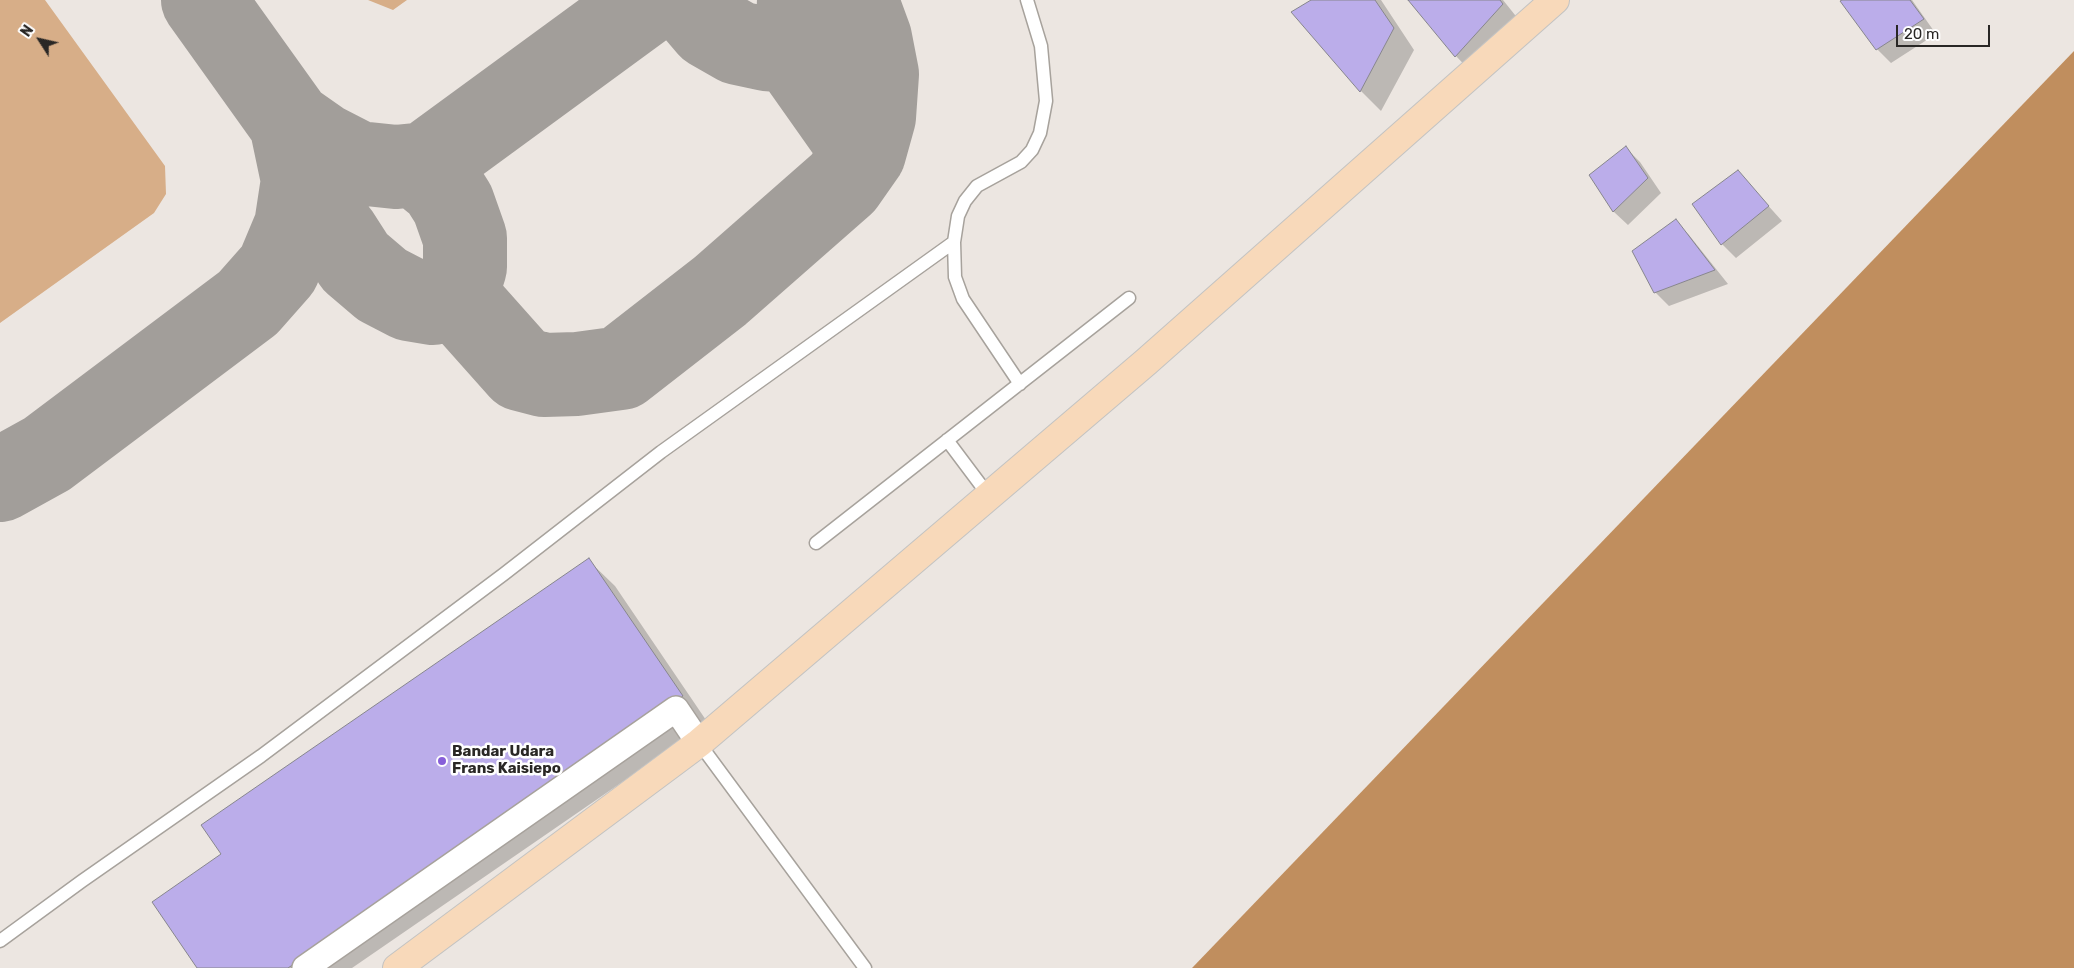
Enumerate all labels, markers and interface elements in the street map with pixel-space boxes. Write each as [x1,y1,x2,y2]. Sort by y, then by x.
north arrow [15,15,65,65]
scale bar [1899,15,1993,47]
text: N [17,22,37,40]
text: 20 m [1904,25,1939,43]
place label: Bandar Udara Frans Kaisiepo [452,743,561,778]
marker: Bandar Udara Frans Kaisiepo [436,755,448,767]

